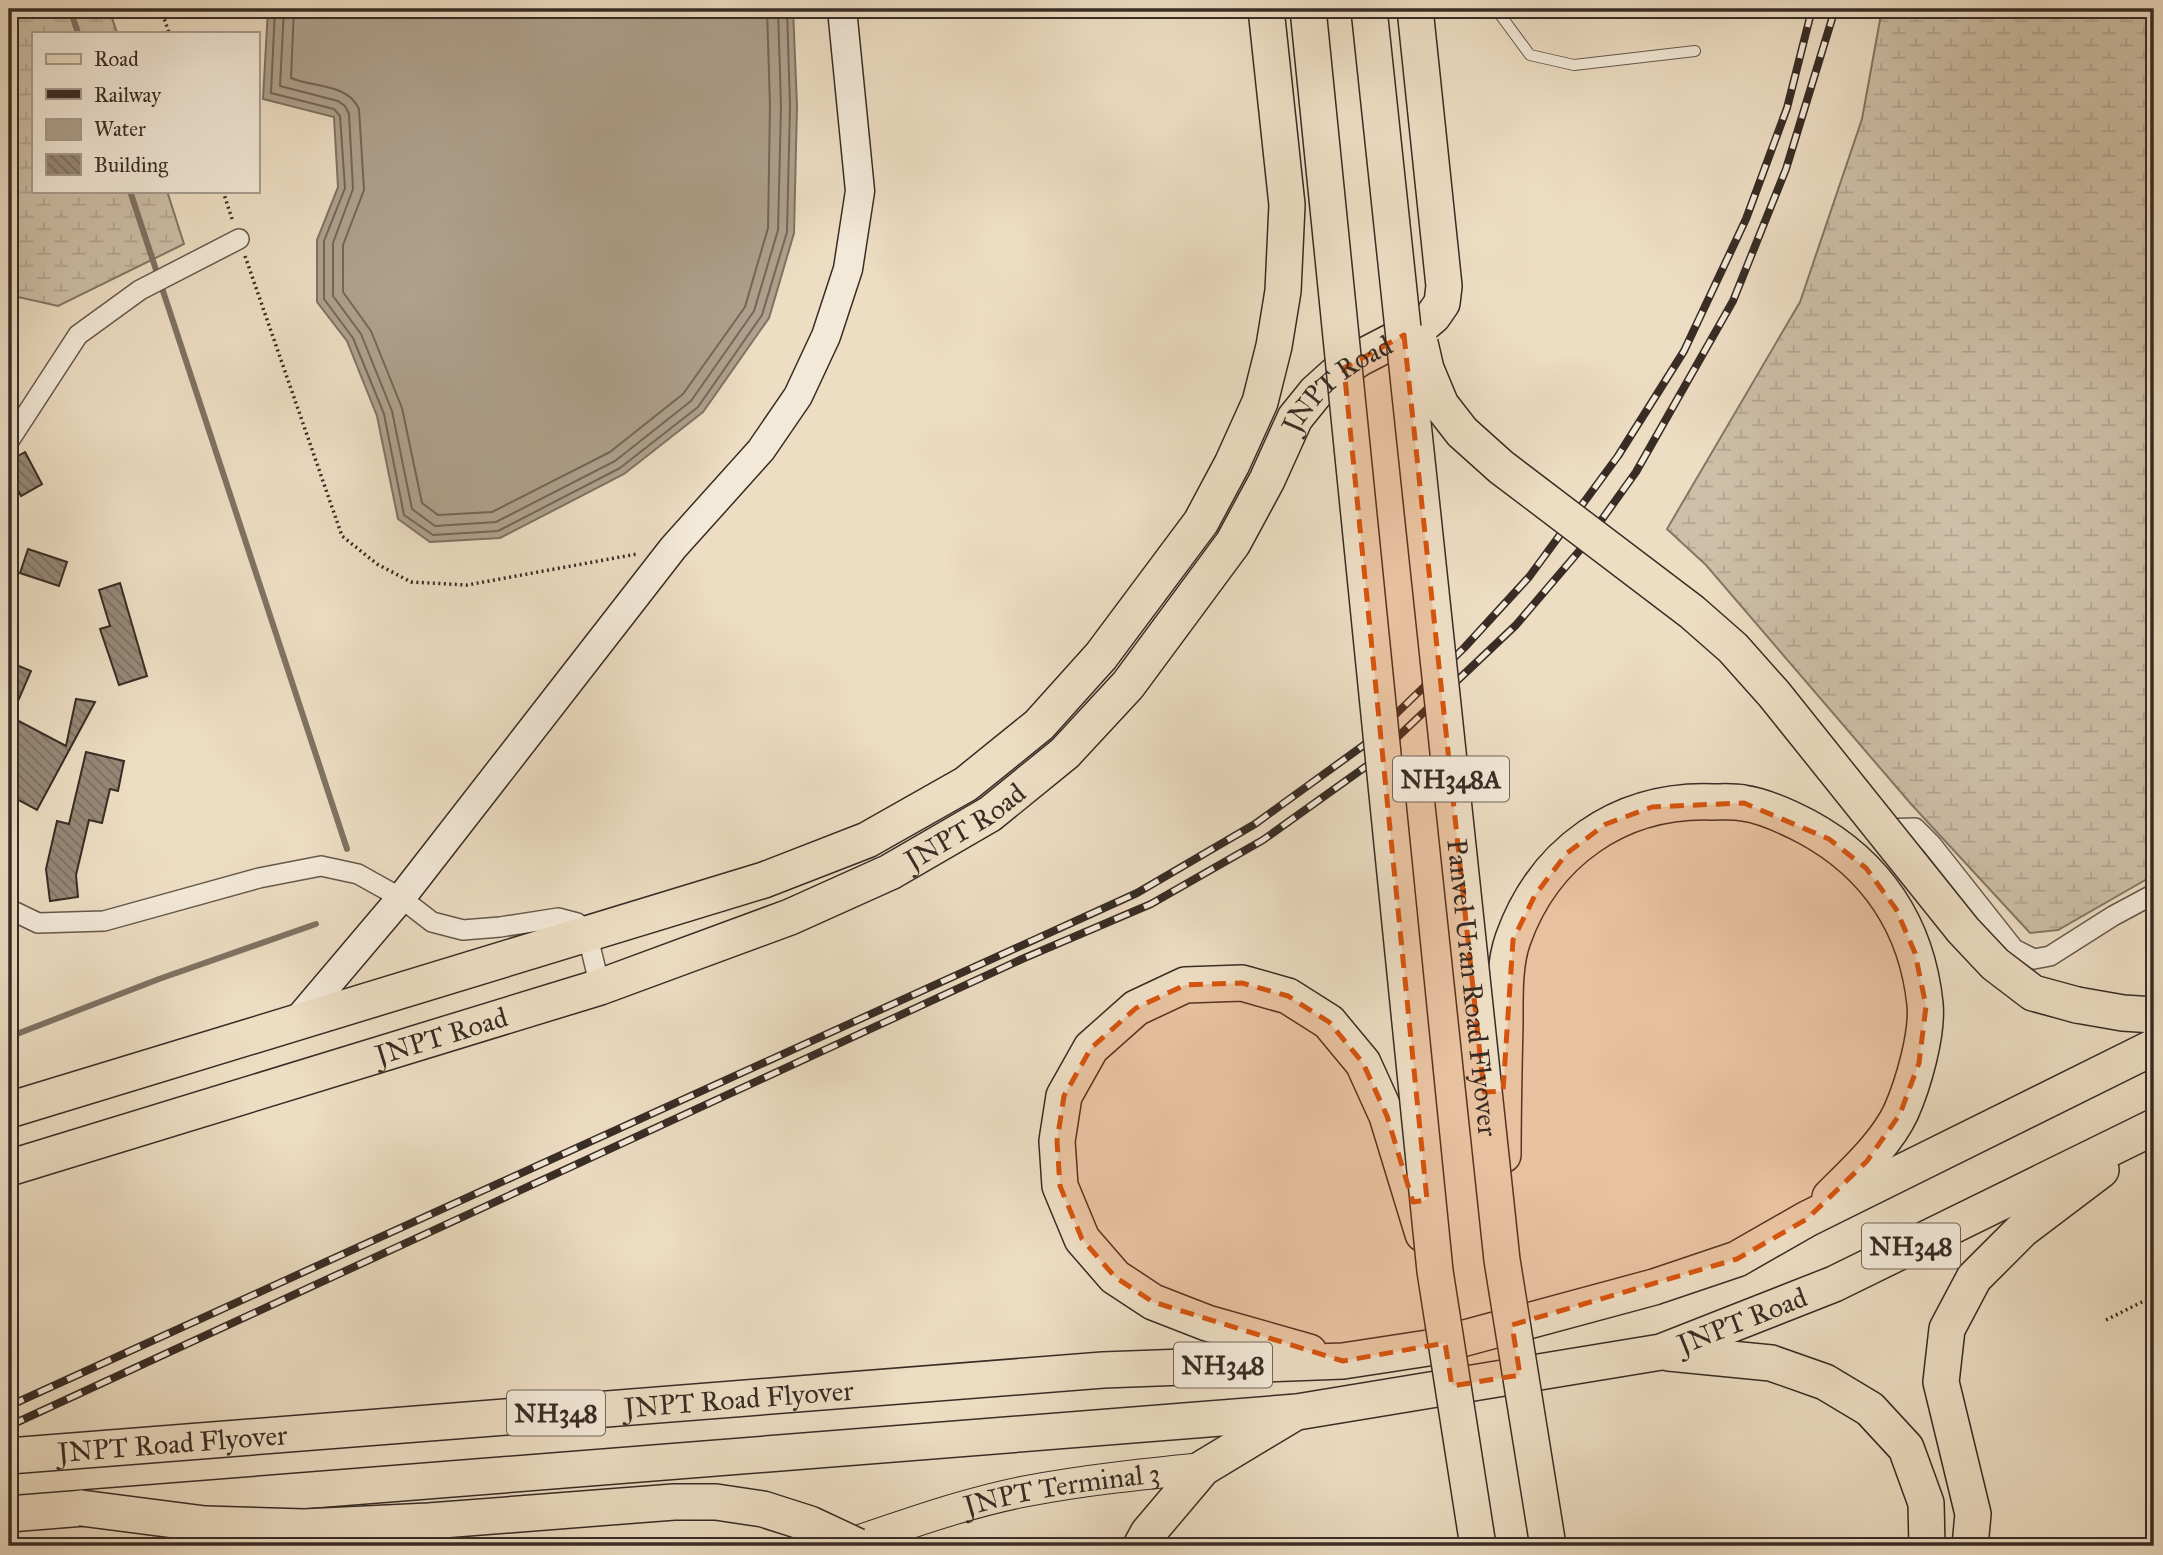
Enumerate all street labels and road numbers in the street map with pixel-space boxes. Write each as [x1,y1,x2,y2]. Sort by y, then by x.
street label: JNPT Road [1272,327,1398,440]
road number: NH348A [1393,757,1509,802]
street label: JNPT Road [896,775,1032,879]
street label: Panvel Uran Road Flyover [1440,837,1506,1138]
street label: JNPT Road [368,999,512,1073]
road number: NH348 [1862,1224,1960,1268]
street label: JNPT Road [1669,1279,1812,1362]
road number: NH348 [1174,1342,1272,1388]
street label: JNPT Road Flyover [620,1372,855,1425]
road number: NH348 [507,1390,605,1436]
street label: JNPT Road Flyover [53,1417,289,1470]
street label: JNPT Terminal 3 [957,1455,1162,1524]

